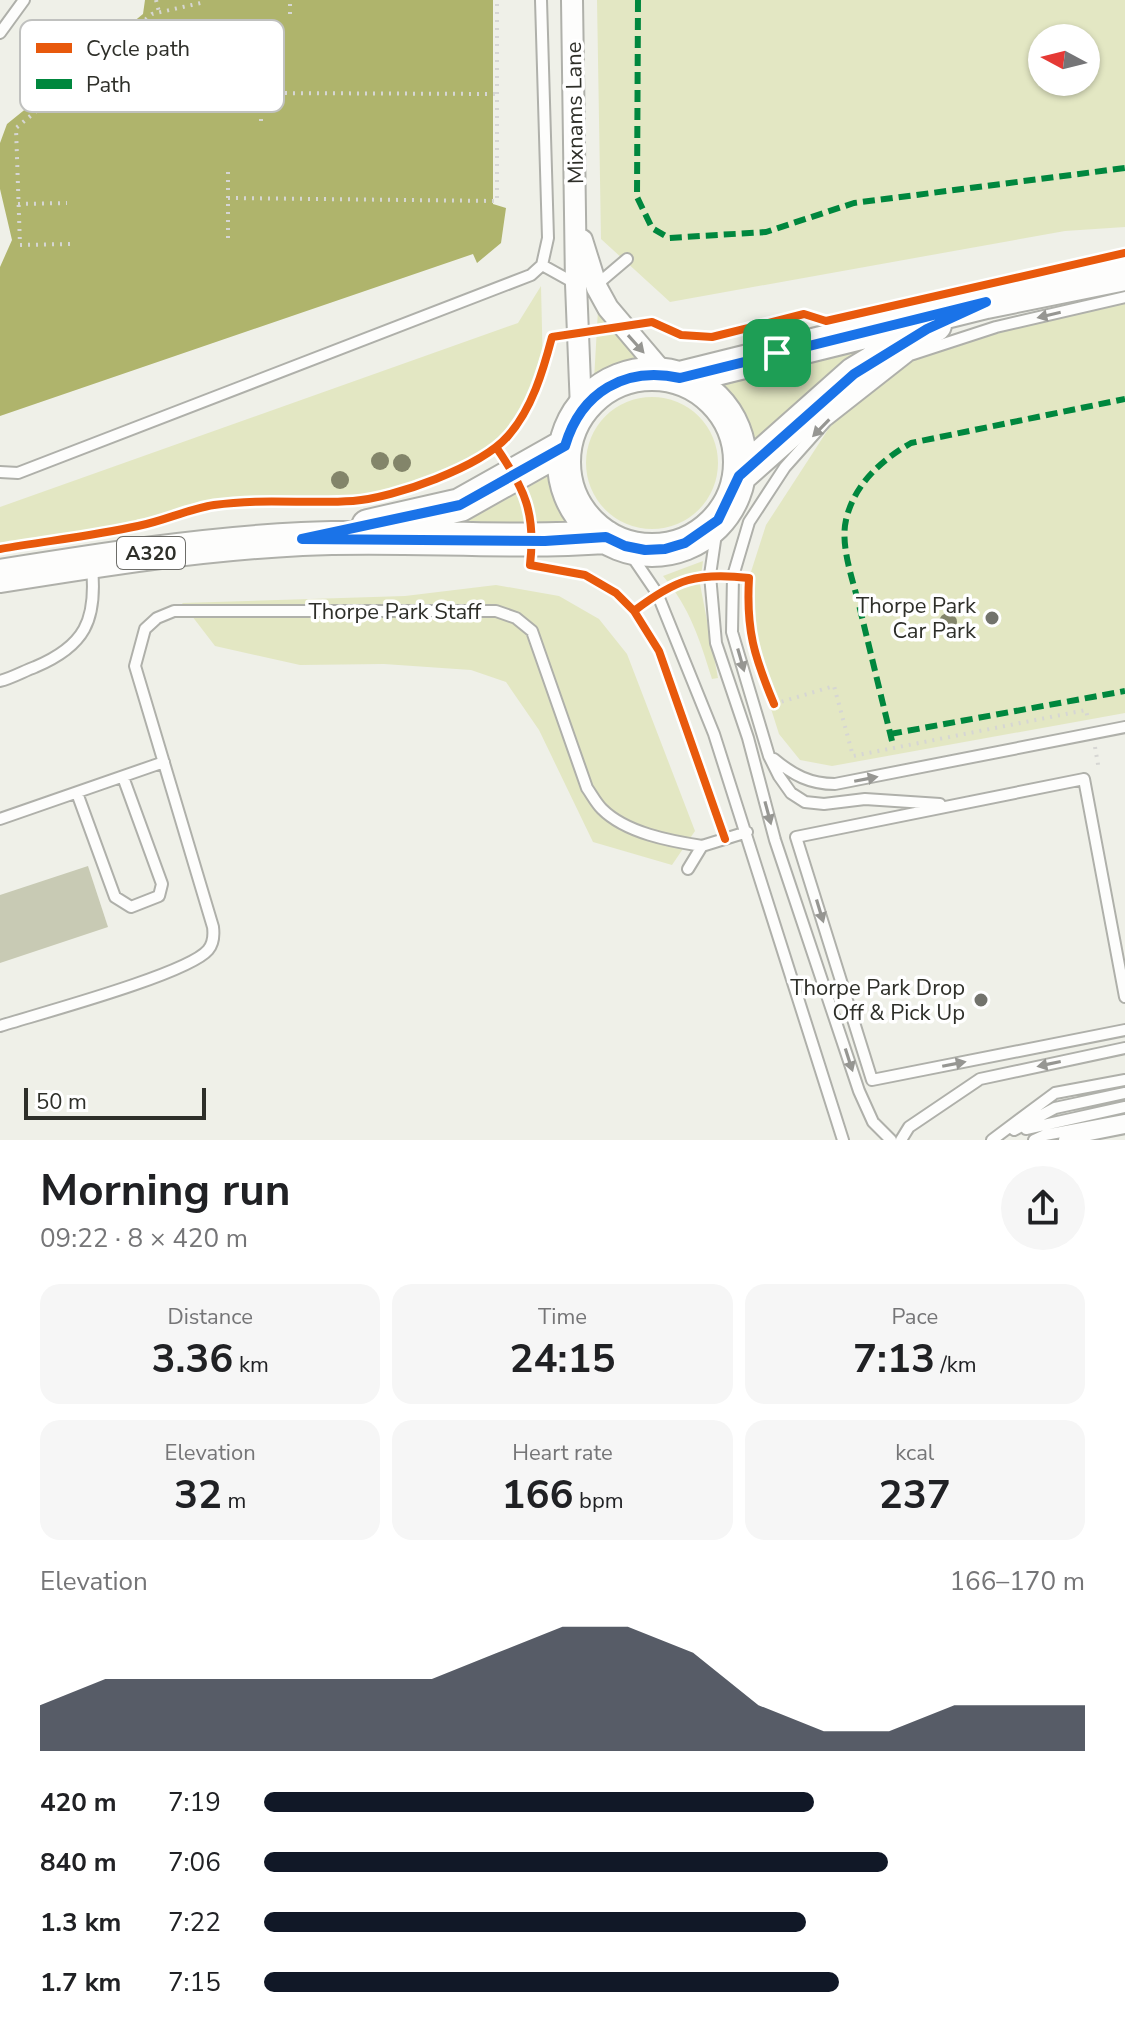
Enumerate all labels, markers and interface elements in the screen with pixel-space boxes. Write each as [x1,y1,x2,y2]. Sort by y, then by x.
legend [20,20,284,112]
north arrow [1028,24,1100,96]
map controls [1028,24,1100,96]
text: Cycle path [86,34,190,64]
street label: Mixnams Lane [559,41,591,184]
text: Path [86,70,131,100]
one-way arrow [1036,309,1061,322]
pin [743,319,811,387]
icon: arrive [755,331,799,375]
one-way arrow [627,333,644,353]
one-way arrow [812,418,830,437]
road number: A320 [117,537,185,569]
place label: Thorpe Park Car Park [856,591,977,646]
street label: Thorpe Park Staff [309,597,482,627]
marker: Thorpe Park Car Park [983,609,1001,627]
one-way arrow [735,648,748,672]
one-way arrow [854,772,879,784]
one-way arrow [762,801,775,825]
one-way arrow [814,900,826,924]
place label: Thorpe Park Drop Off & Pick Up [790,973,965,1028]
marker: Thorpe Park Drop Off & Pick Up [972,991,990,1009]
one-way arrow [843,1048,855,1072]
one-way arrow [942,1057,967,1070]
one-way arrow [1036,1058,1061,1071]
scale bar [24,1084,206,1120]
text: 50 m [36,1087,87,1117]
text: Morning run [40,1161,290,1221]
button: share [1001,1166,1085,1250]
text: 09:22 · 8 × 420 m [40,1221,248,1256]
text: Distance [167,1302,253,1332]
text: Time [538,1302,587,1332]
text: Pace [891,1302,938,1332]
text: 3.36 [151,1332,233,1386]
text: 24:15 [510,1332,615,1386]
text: 7:13 [853,1332,935,1386]
text: km [233,1350,269,1380]
text: /km [935,1350,977,1380]
text: Elevation [165,1438,256,1468]
text: Heart rate [512,1438,613,1468]
text: kcal [895,1438,934,1468]
text: 32 [174,1468,222,1522]
text: 166 [501,1468,573,1522]
text: 237 [879,1468,951,1522]
text: m [222,1486,246,1516]
text: bpm [573,1486,624,1516]
text: Elevation [40,1564,148,1599]
text: 166–170 m [949,1564,1085,1599]
text: 420 m [40,1785,117,1820]
text: 7:19 [168,1785,221,1820]
text: 840 m [40,1845,117,1880]
text: 7:06 [168,1845,221,1880]
text: 1.3 km [40,1905,121,1940]
text: 7:22 [168,1905,221,1940]
text: 1.7 km [40,1965,121,2000]
text: 7:15 [168,1965,221,2000]

